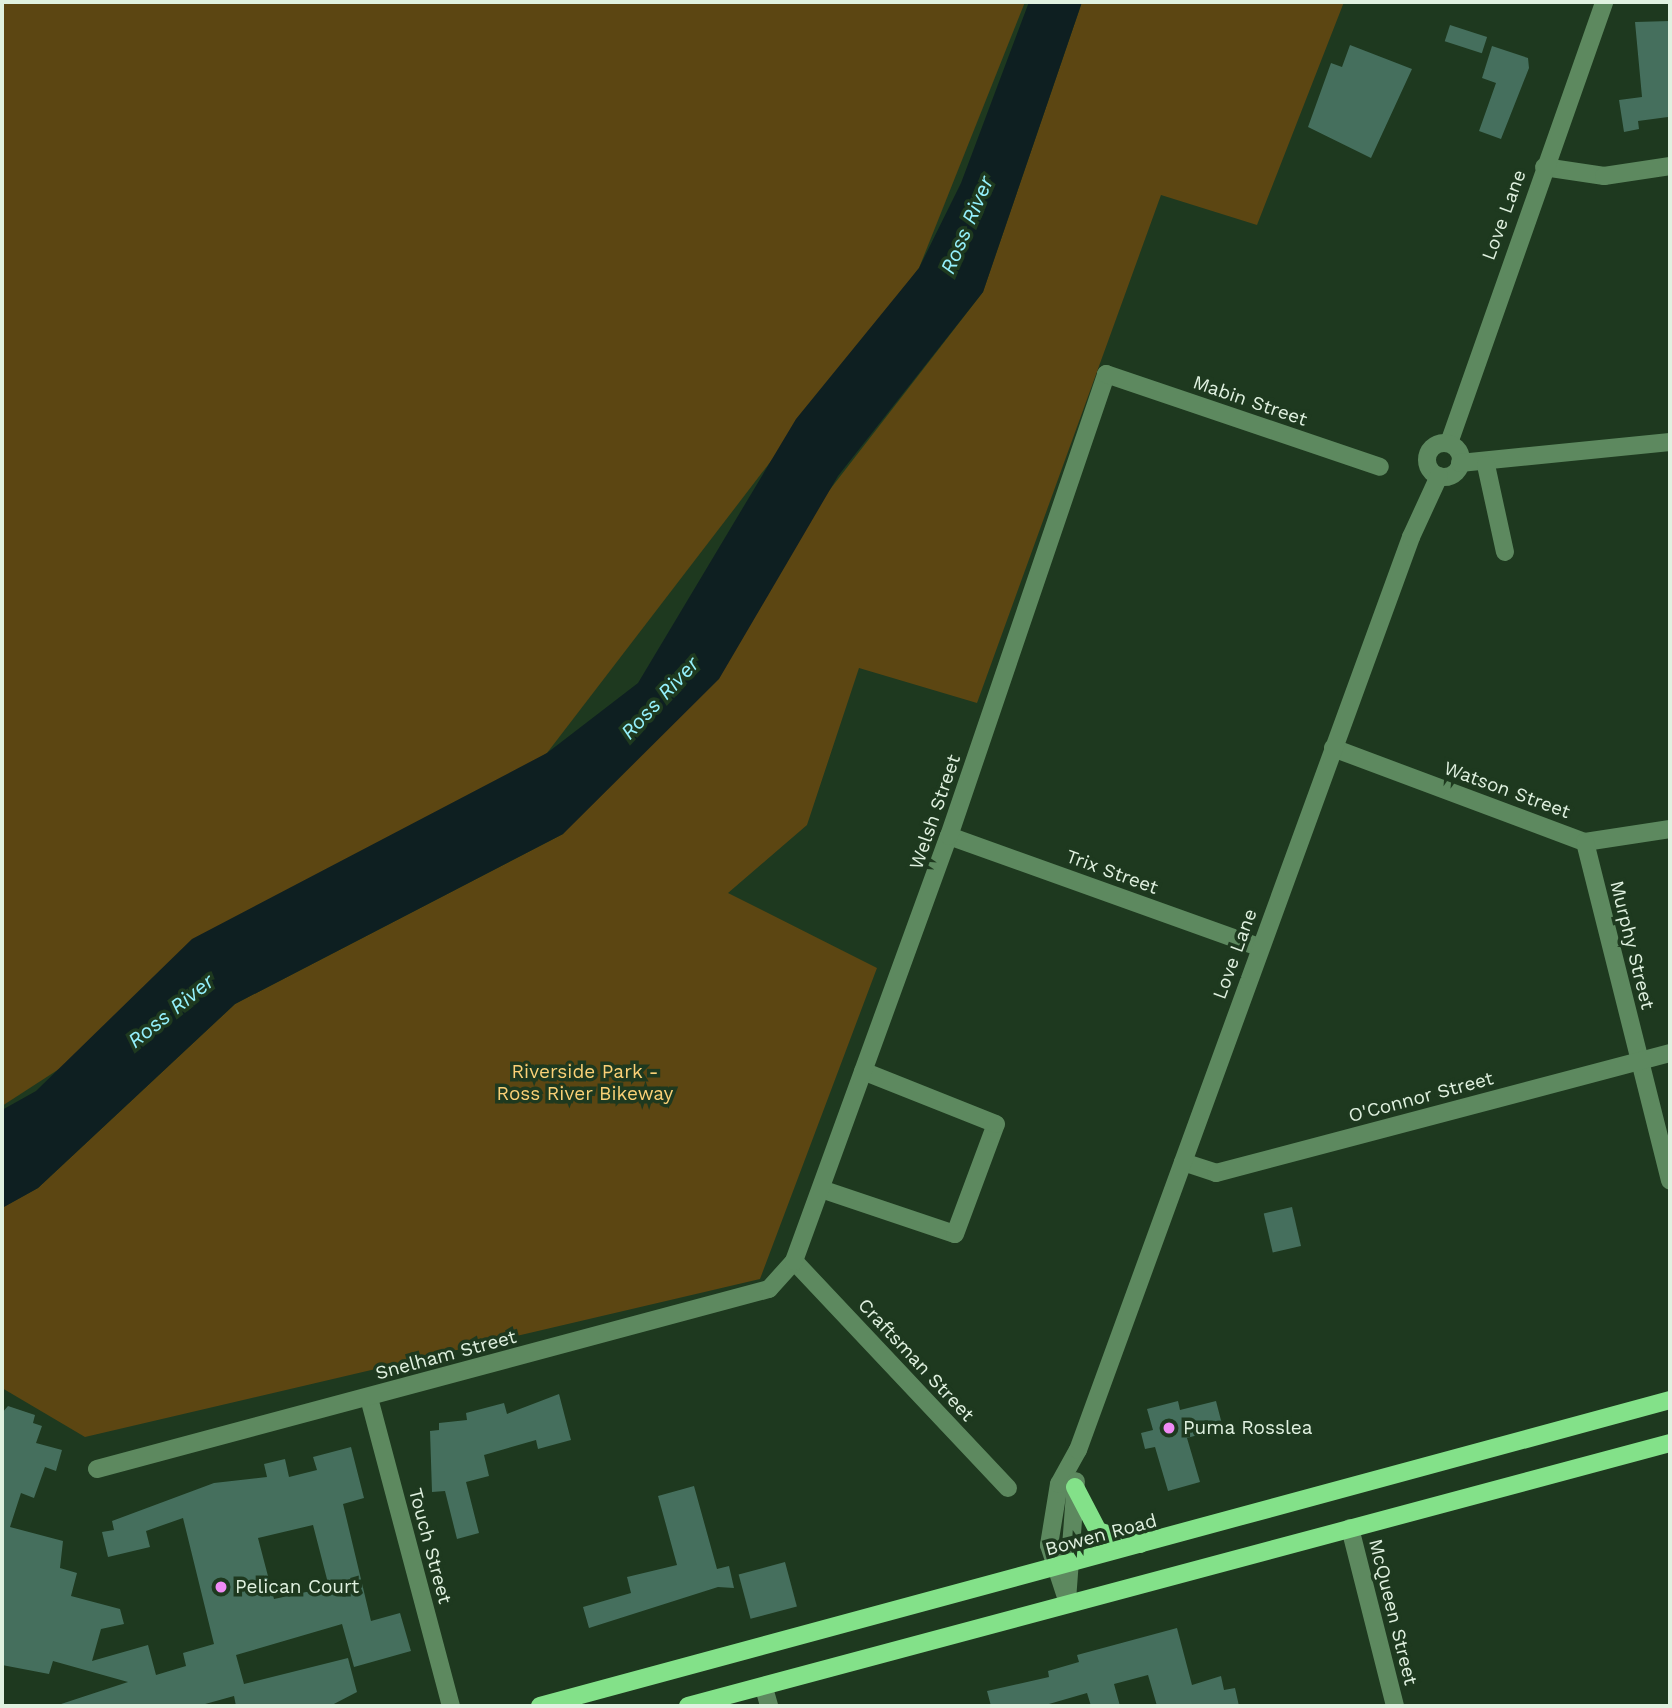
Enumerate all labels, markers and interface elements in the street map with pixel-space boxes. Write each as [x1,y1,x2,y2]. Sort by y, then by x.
street label: Love Lane [1477,167,1531,263]
water label: Ross River [935,172,999,278]
street label: Mabin Street [1190,371,1310,431]
water label: Ross River [615,651,705,745]
street label: Welsh Street [905,752,965,872]
street label: Watson Street [1441,757,1573,823]
street label: Trix Street [1063,845,1161,899]
street label: Murphy Street [1605,878,1659,1012]
street label: Love Lane [1208,906,1262,1002]
water label: Ross River [123,969,219,1053]
park label: Riverside Park - Ross River Bikeway [496,1061,674,1105]
street label: O'Connor Street [1346,1067,1496,1127]
street label: Craftsman Street [853,1294,979,1426]
street label: Snelham Street [373,1325,519,1385]
place label: Puma Rosslea [1183,1417,1313,1439]
marker: Puma Rosslea [1161,1420,1177,1436]
street label: Touch Street [404,1486,456,1606]
street label: Bowen Road [1043,1509,1159,1561]
street label: McQueen Street [1364,1537,1422,1687]
place label: Pelican Court [235,1576,359,1598]
marker: Pelican Court [213,1579,229,1595]

